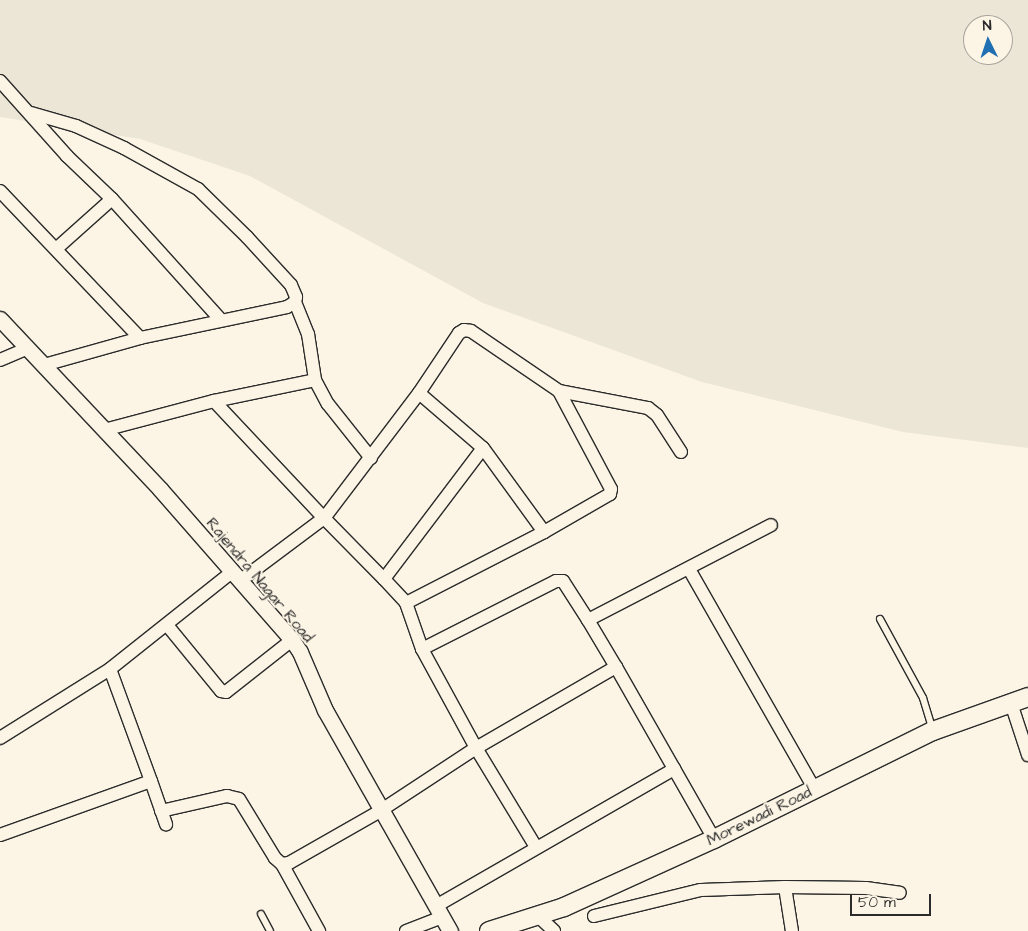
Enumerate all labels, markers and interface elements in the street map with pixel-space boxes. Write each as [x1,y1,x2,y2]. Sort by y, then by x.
north arrow [963,15,1013,65]
text: N [982,16,992,36]
street label: Rajendra Nagar Road [202,514,318,646]
street label: Morewadi Road [703,782,815,850]
scale bar [853,884,934,916]
text: 50 m [858,892,896,913]

